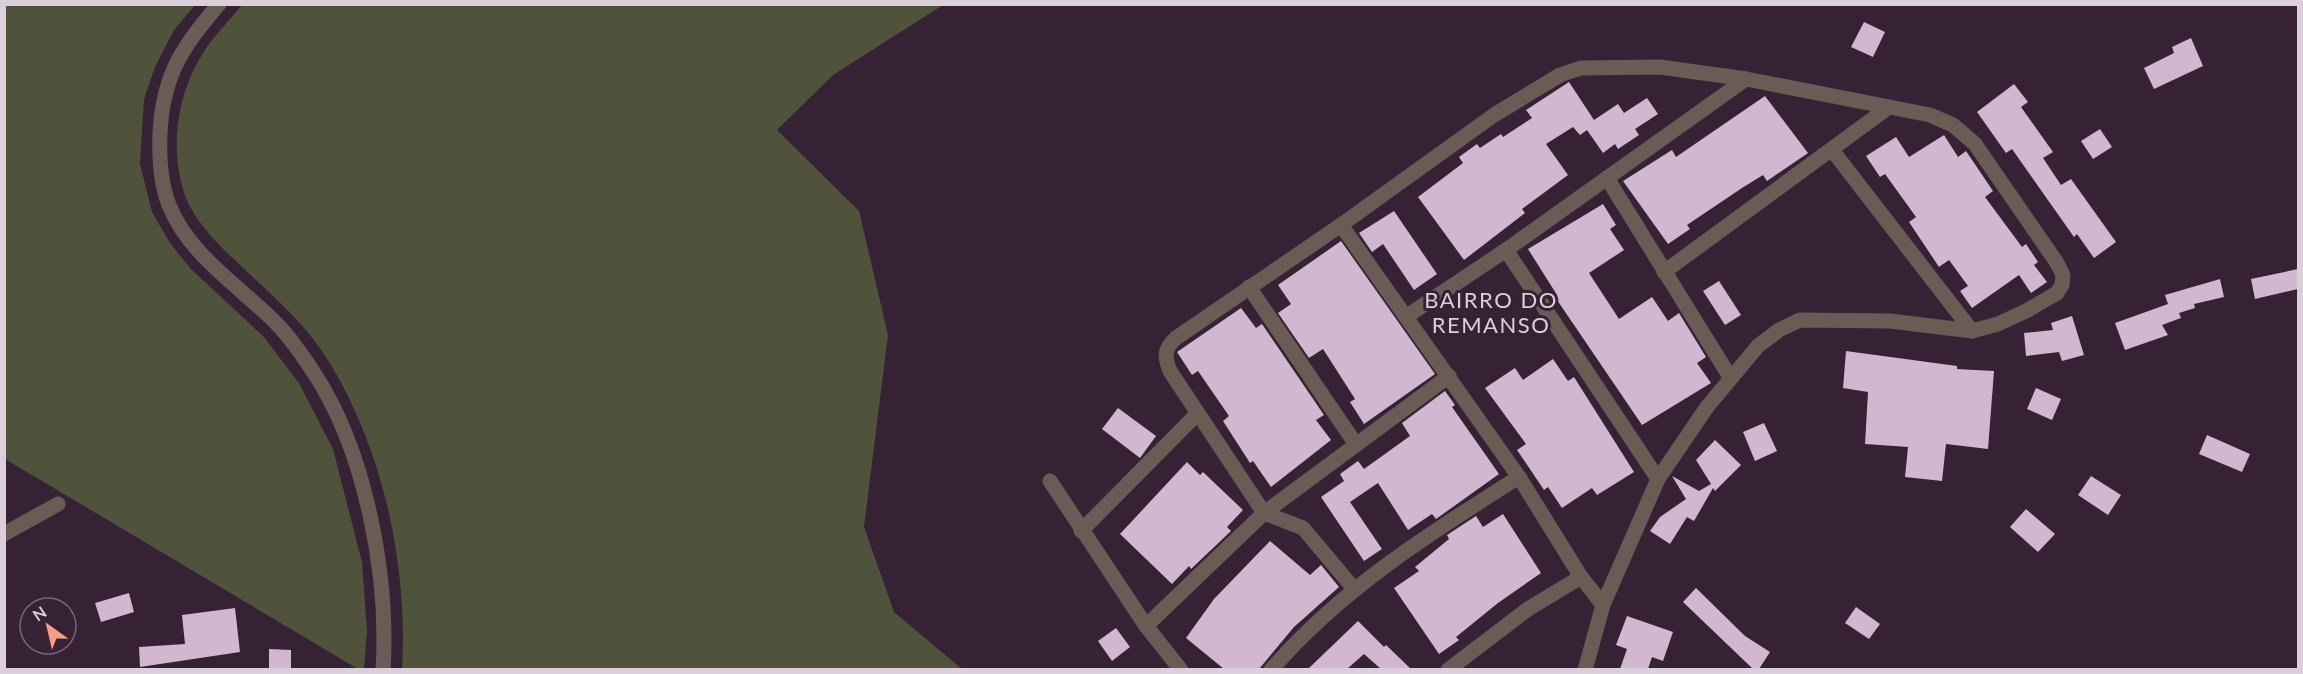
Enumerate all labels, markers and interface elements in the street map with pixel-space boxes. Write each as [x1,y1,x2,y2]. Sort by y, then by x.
district label: BAIRRO DO REMANSO [1424,286,1558,338]
north arrow [18,596,78,656]
text: N [29,602,50,624]

